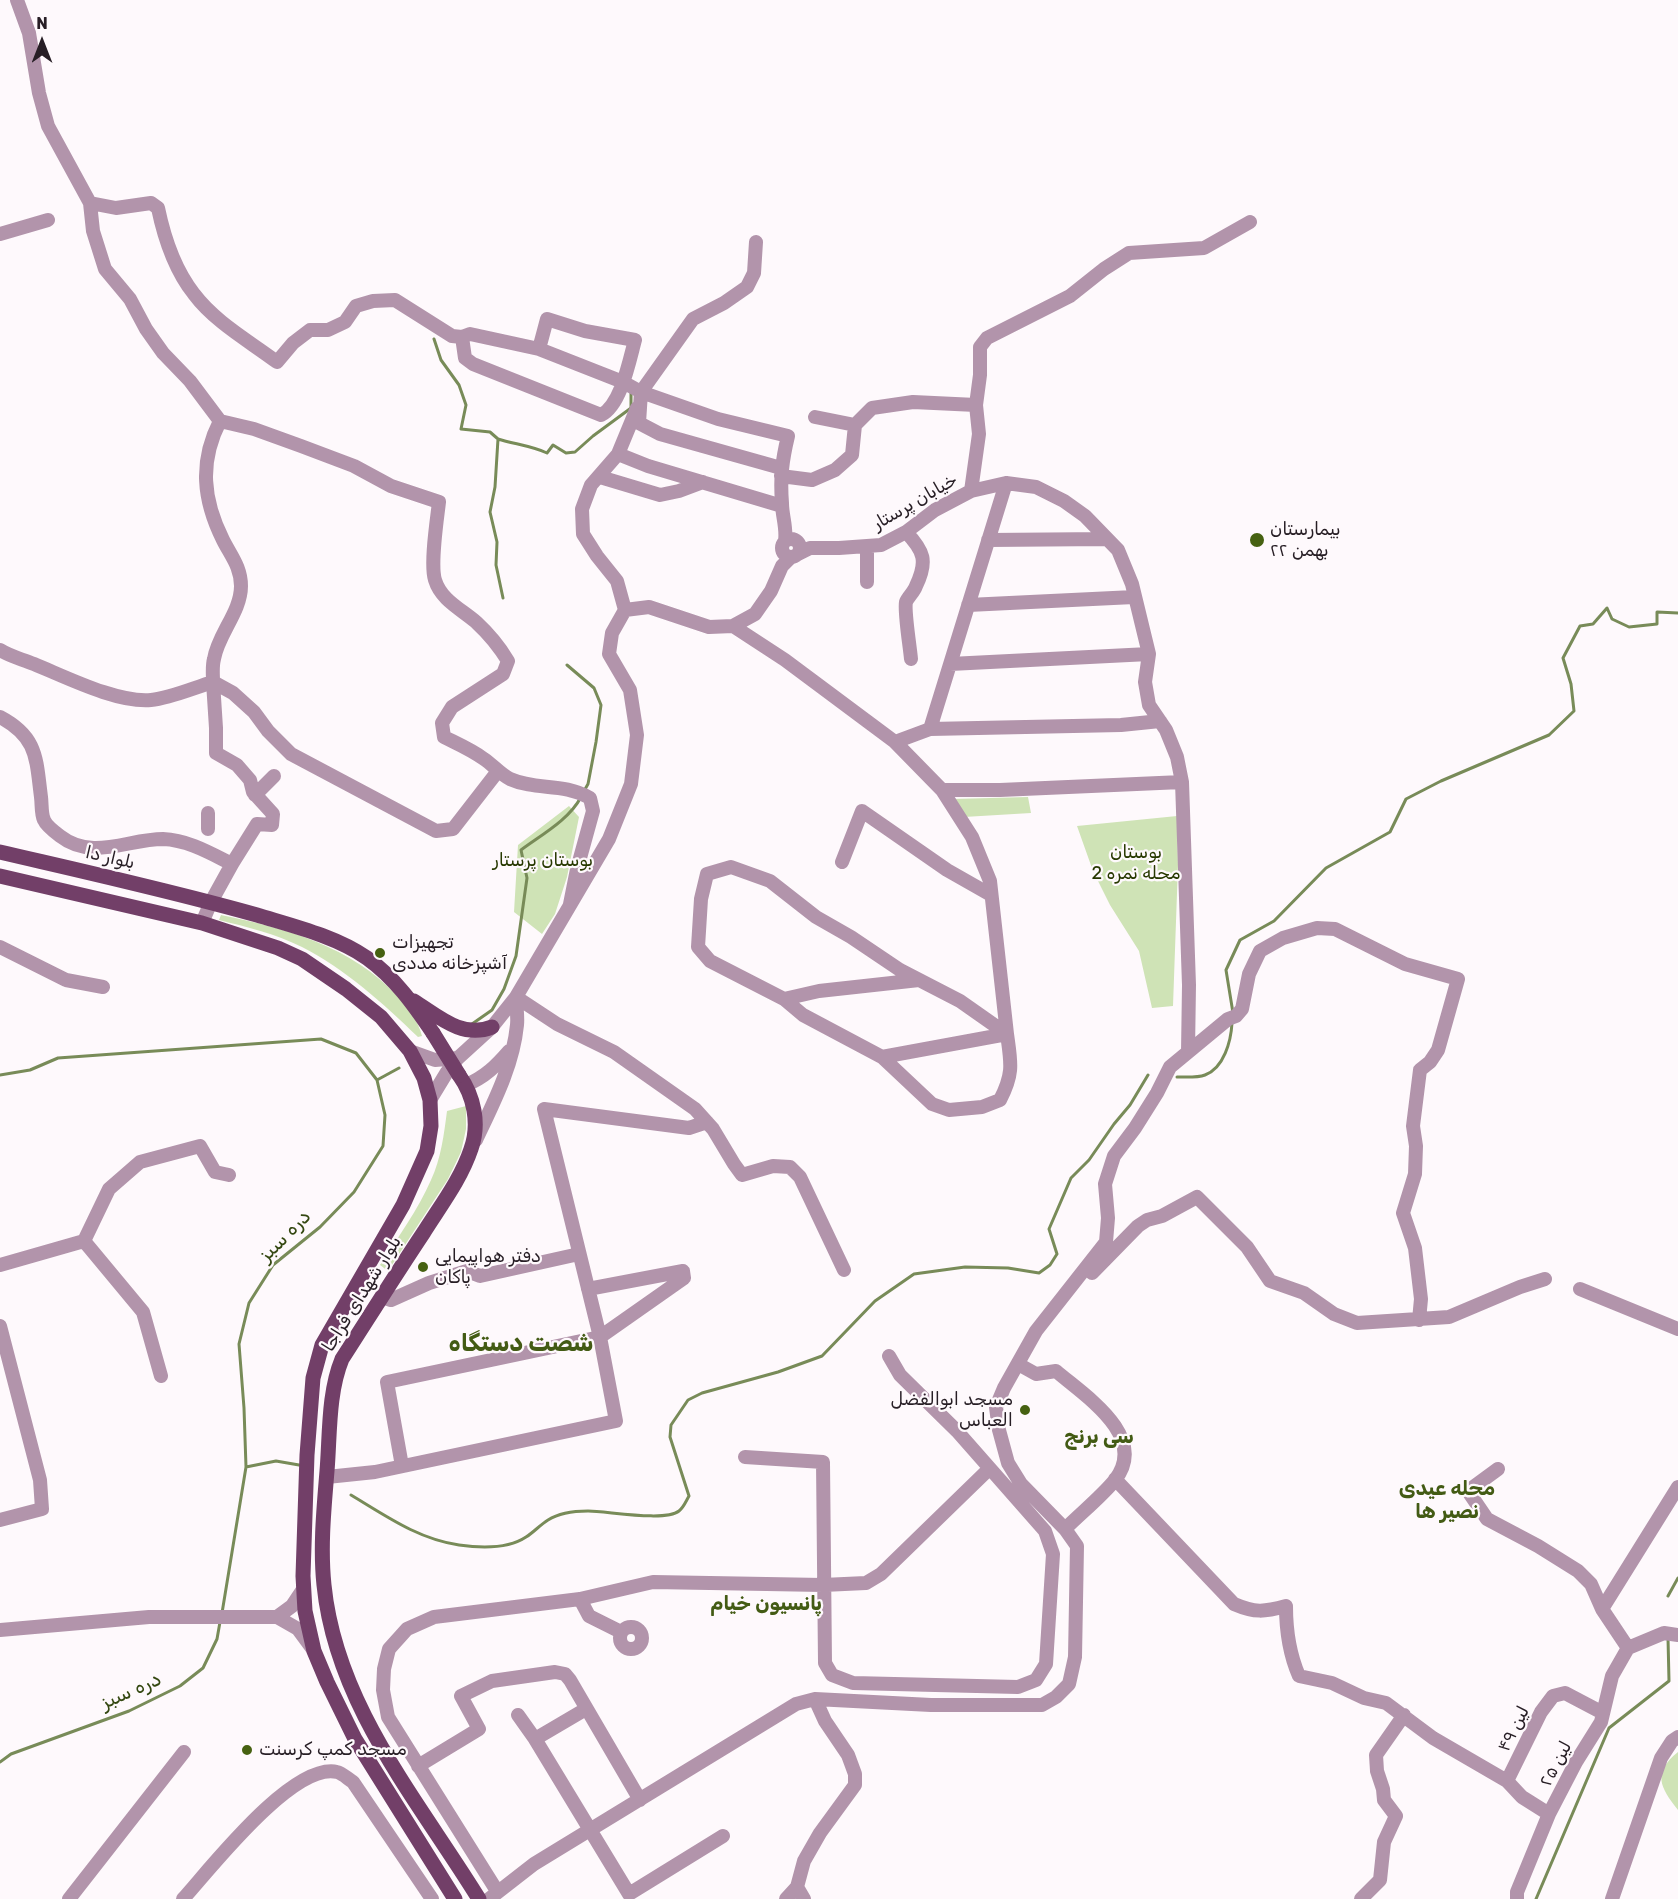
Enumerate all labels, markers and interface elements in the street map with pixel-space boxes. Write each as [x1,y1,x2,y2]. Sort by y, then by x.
north arrow [12,12,72,72]
text: N [36,14,48,33]
street label: خیابان پرستار [869,469,961,535]
place label: بیمارستان ۲۲ بهمن [1270,519,1341,562]
marker: بیمارستان ۲۲ بهمن [1248,531,1266,549]
street label: بلوار دا [83,842,137,874]
park label: بوستان محله نمره 2 [1091,842,1181,884]
park label: بوستان پرستار [493,850,593,872]
place label: تجهیزات آشپزخانه مددی [392,932,507,974]
marker: تجهیزات آشپزخانه مددی [373,946,387,960]
water label: دره سبز [254,1205,316,1267]
street label: بلوار شهدای فراجا [318,1232,406,1356]
place label: دفتر هواپیمایی پاکان [435,1246,541,1288]
marker: دفتر هواپیمایی پاکان [416,1260,430,1274]
district label: شصت دستگاه [448,1330,594,1358]
place label: مسجد ابوالفضل العباس [891,1389,1013,1432]
marker: مسجد ابوالفضل العباس [1018,1403,1032,1417]
district label: سی برنج [1064,1425,1134,1449]
district label: محله عیدی نصیر ها [1399,1477,1495,1524]
district label: پانسیون خیام [710,1592,822,1616]
water label: دره سبز [97,1667,165,1715]
street label: لین ۴۹ [1493,1702,1535,1756]
street label: لین ۲۵ [1535,1738,1577,1790]
place label: مسجد کمپ کرسنت [259,1739,407,1761]
marker: مسجد کمپ کرسنت [240,1743,254,1757]

